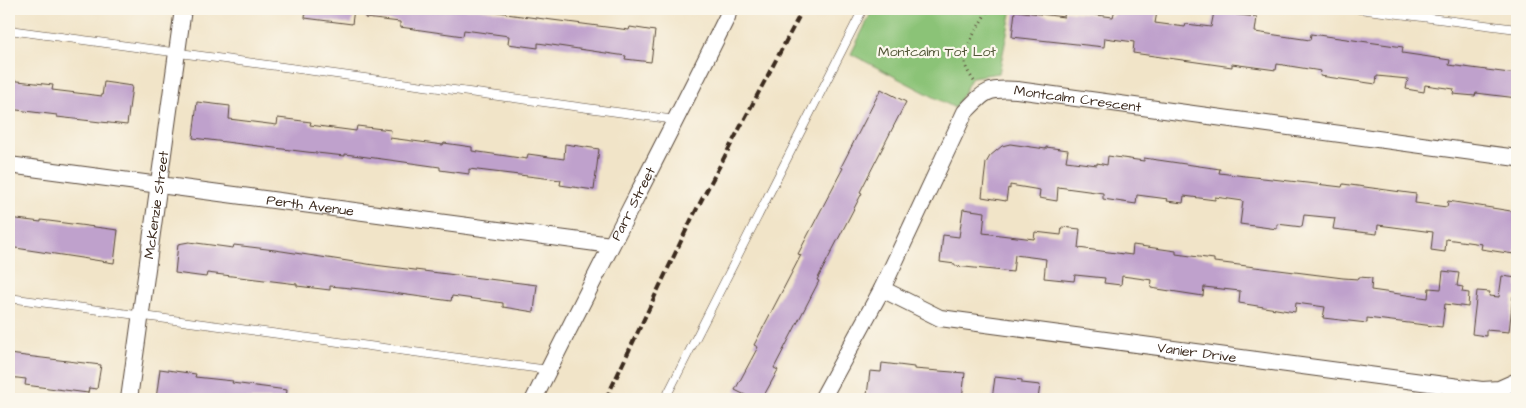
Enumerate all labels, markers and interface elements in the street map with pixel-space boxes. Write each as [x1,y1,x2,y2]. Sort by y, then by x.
park label: Montcalm Tot Lot [878,42,996,62]
street label: Montcalm Crescent [1013,81,1143,118]
street label: McKenzie Street [139,149,174,260]
street label: Parr Street [606,163,661,244]
street label: Perth Avenue [265,190,356,222]
street label: Vanier Drive [1156,338,1238,368]

